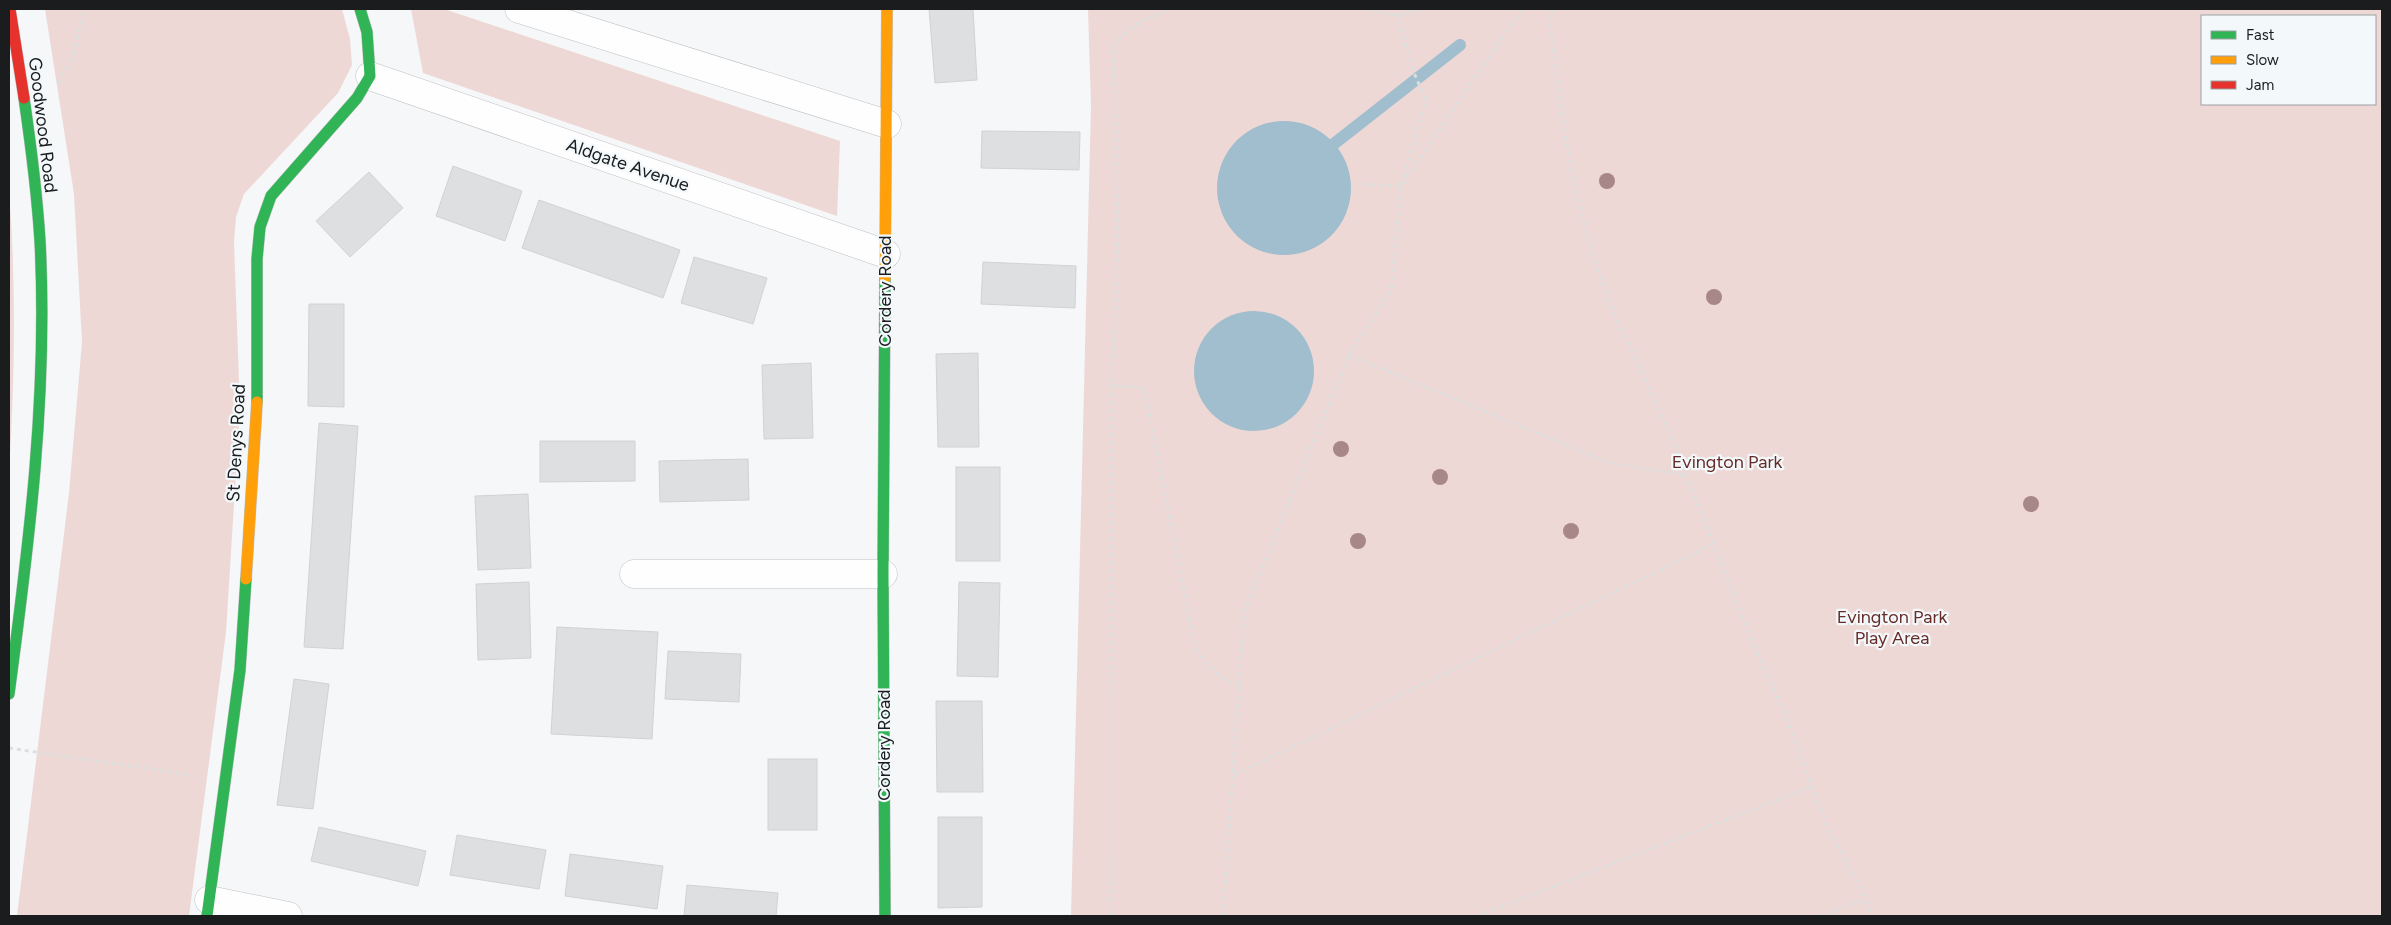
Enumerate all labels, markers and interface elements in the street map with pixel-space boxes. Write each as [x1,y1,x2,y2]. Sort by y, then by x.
legend [2201,15,2376,105]
text: Fast [2246,26,2275,44]
text: Slow [2246,51,2279,69]
street label: Goodwood Road [24,56,62,194]
text: Jam [2246,76,2274,94]
street label: Aldgate Avenue [564,134,692,196]
street label: Cordery Road [874,235,896,347]
street label: St Denys Road [222,383,250,503]
park label: Evington Park [1672,451,1783,473]
park label: Evington Park Play Area [1837,606,1948,649]
street label: Cordery Road [873,689,895,801]

